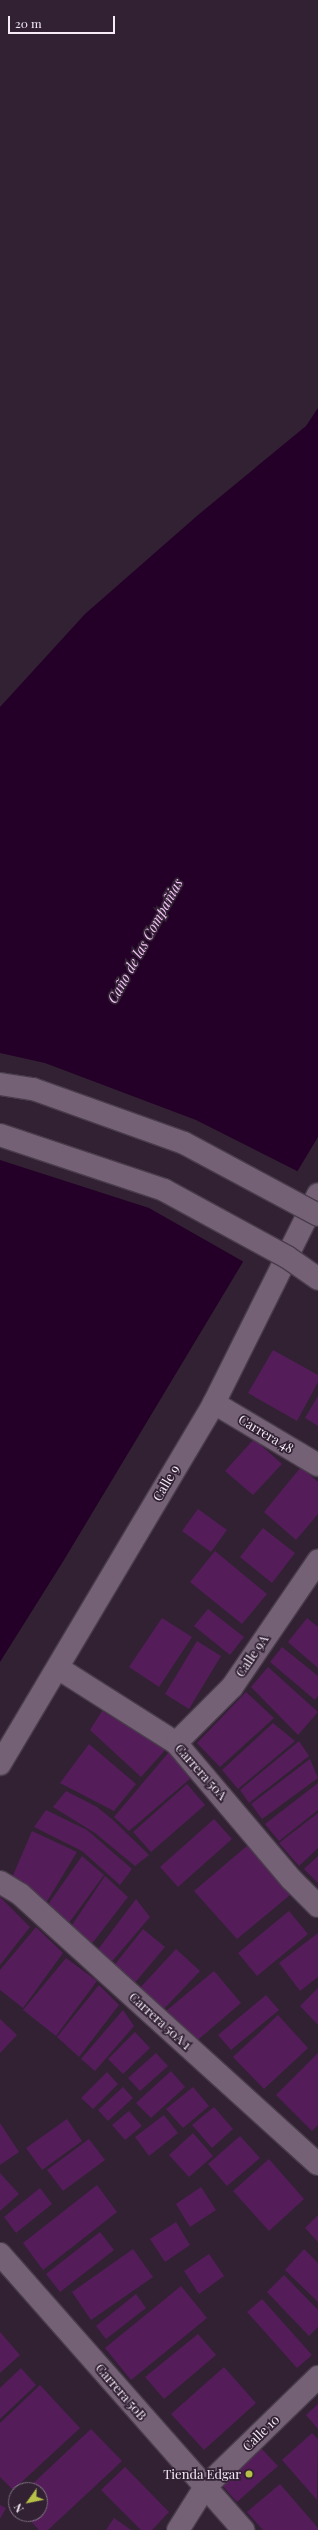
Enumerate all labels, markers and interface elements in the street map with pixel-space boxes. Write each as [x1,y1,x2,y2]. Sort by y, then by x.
scale bar [10,8,117,34]
text: 20 m [15,15,42,31]
water label: Caño de las Compañias [104,876,186,1006]
street label: Carrera 48 [235,1411,297,1457]
street label: Calle 9 [149,1462,183,1504]
street label: Calle 9A [232,1632,272,1680]
street label: Carrera 50A [172,1741,230,1803]
street label: Carrera 50A 1 [126,1989,194,2053]
street label: Carrera 50B [92,2360,150,2424]
street label: Calle 10 [239,2412,283,2454]
place label: Tienda Edgar [163,2466,241,2482]
marker: Tienda Edgar [244,2469,254,2479]
north arrow [8,2482,48,2522]
text: N [10,2501,27,2516]

